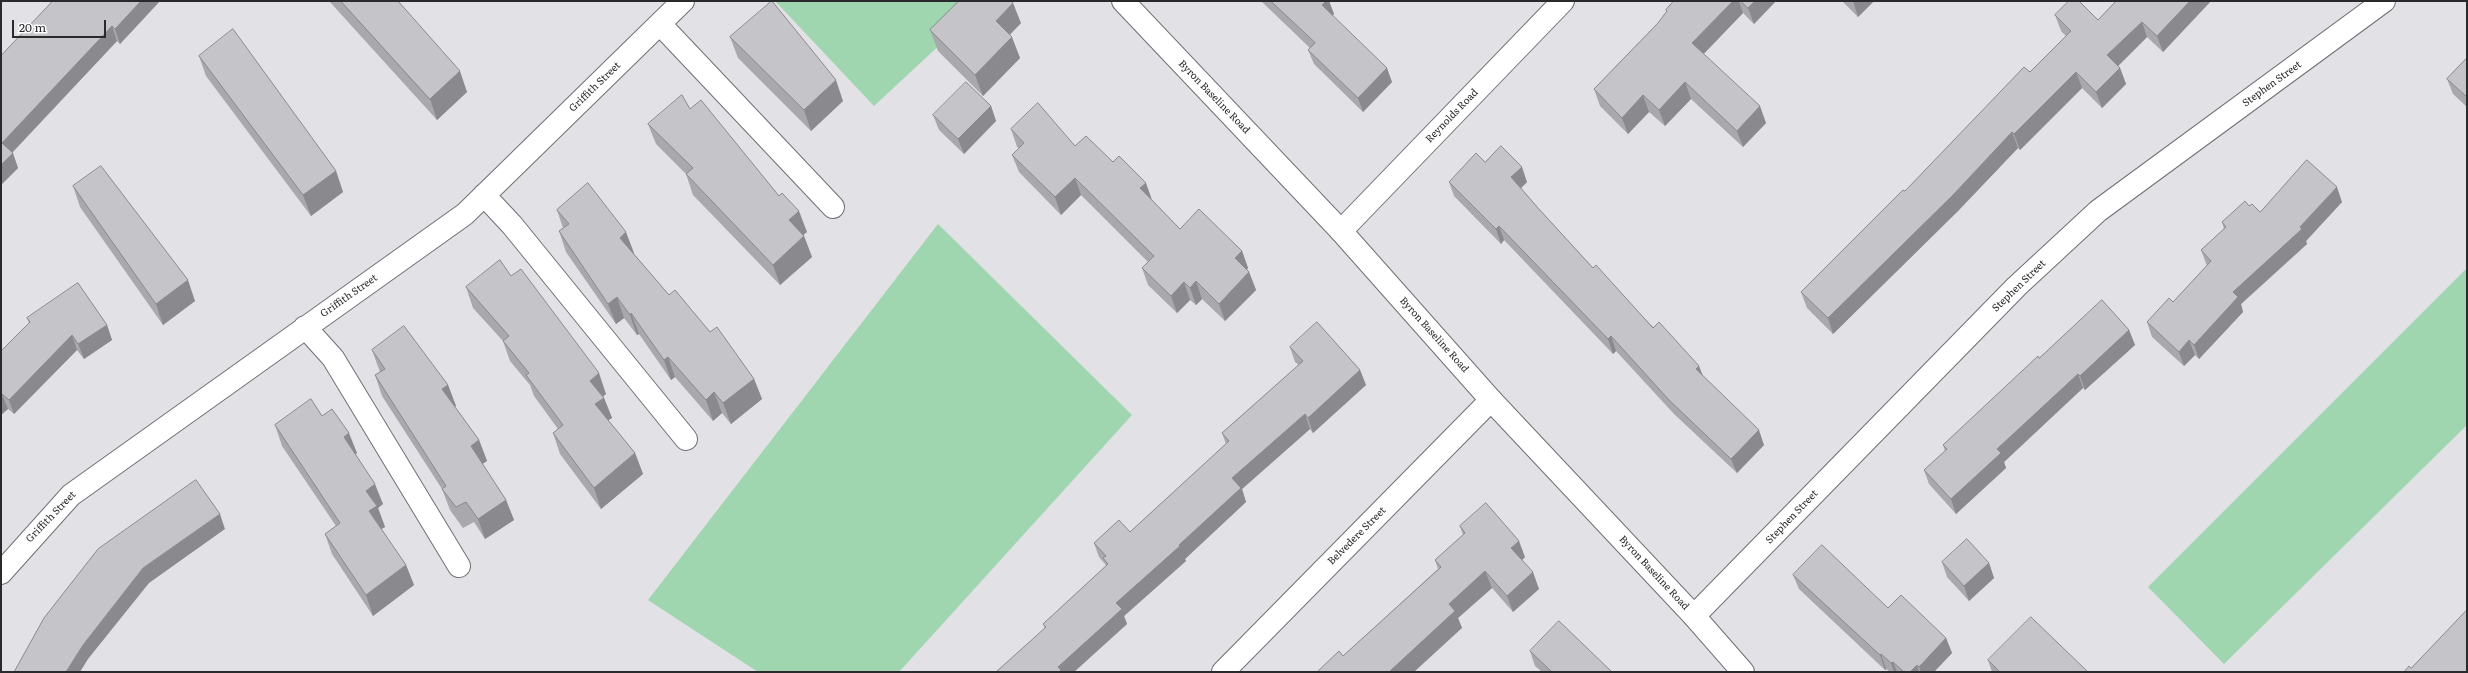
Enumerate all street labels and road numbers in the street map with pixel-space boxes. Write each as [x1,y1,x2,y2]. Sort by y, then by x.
street label: Byron Baseline Road [1176,58,1252,136]
street label: Stephen Street [2240,59,2304,109]
street label: Griffith Street [567,60,623,114]
street label: Reynolds Road [1423,87,1481,145]
street label: Stephen Street [1990,257,2048,315]
street label: Griffith Street [318,272,380,320]
street label: Byron Baseline Road [1397,295,1471,375]
street label: Stephen Street [1763,488,1821,546]
street label: Griffith Street [24,489,78,545]
street label: Belvedere Street [1326,505,1388,567]
street label: Byron Baseline Road [1616,533,1692,613]

